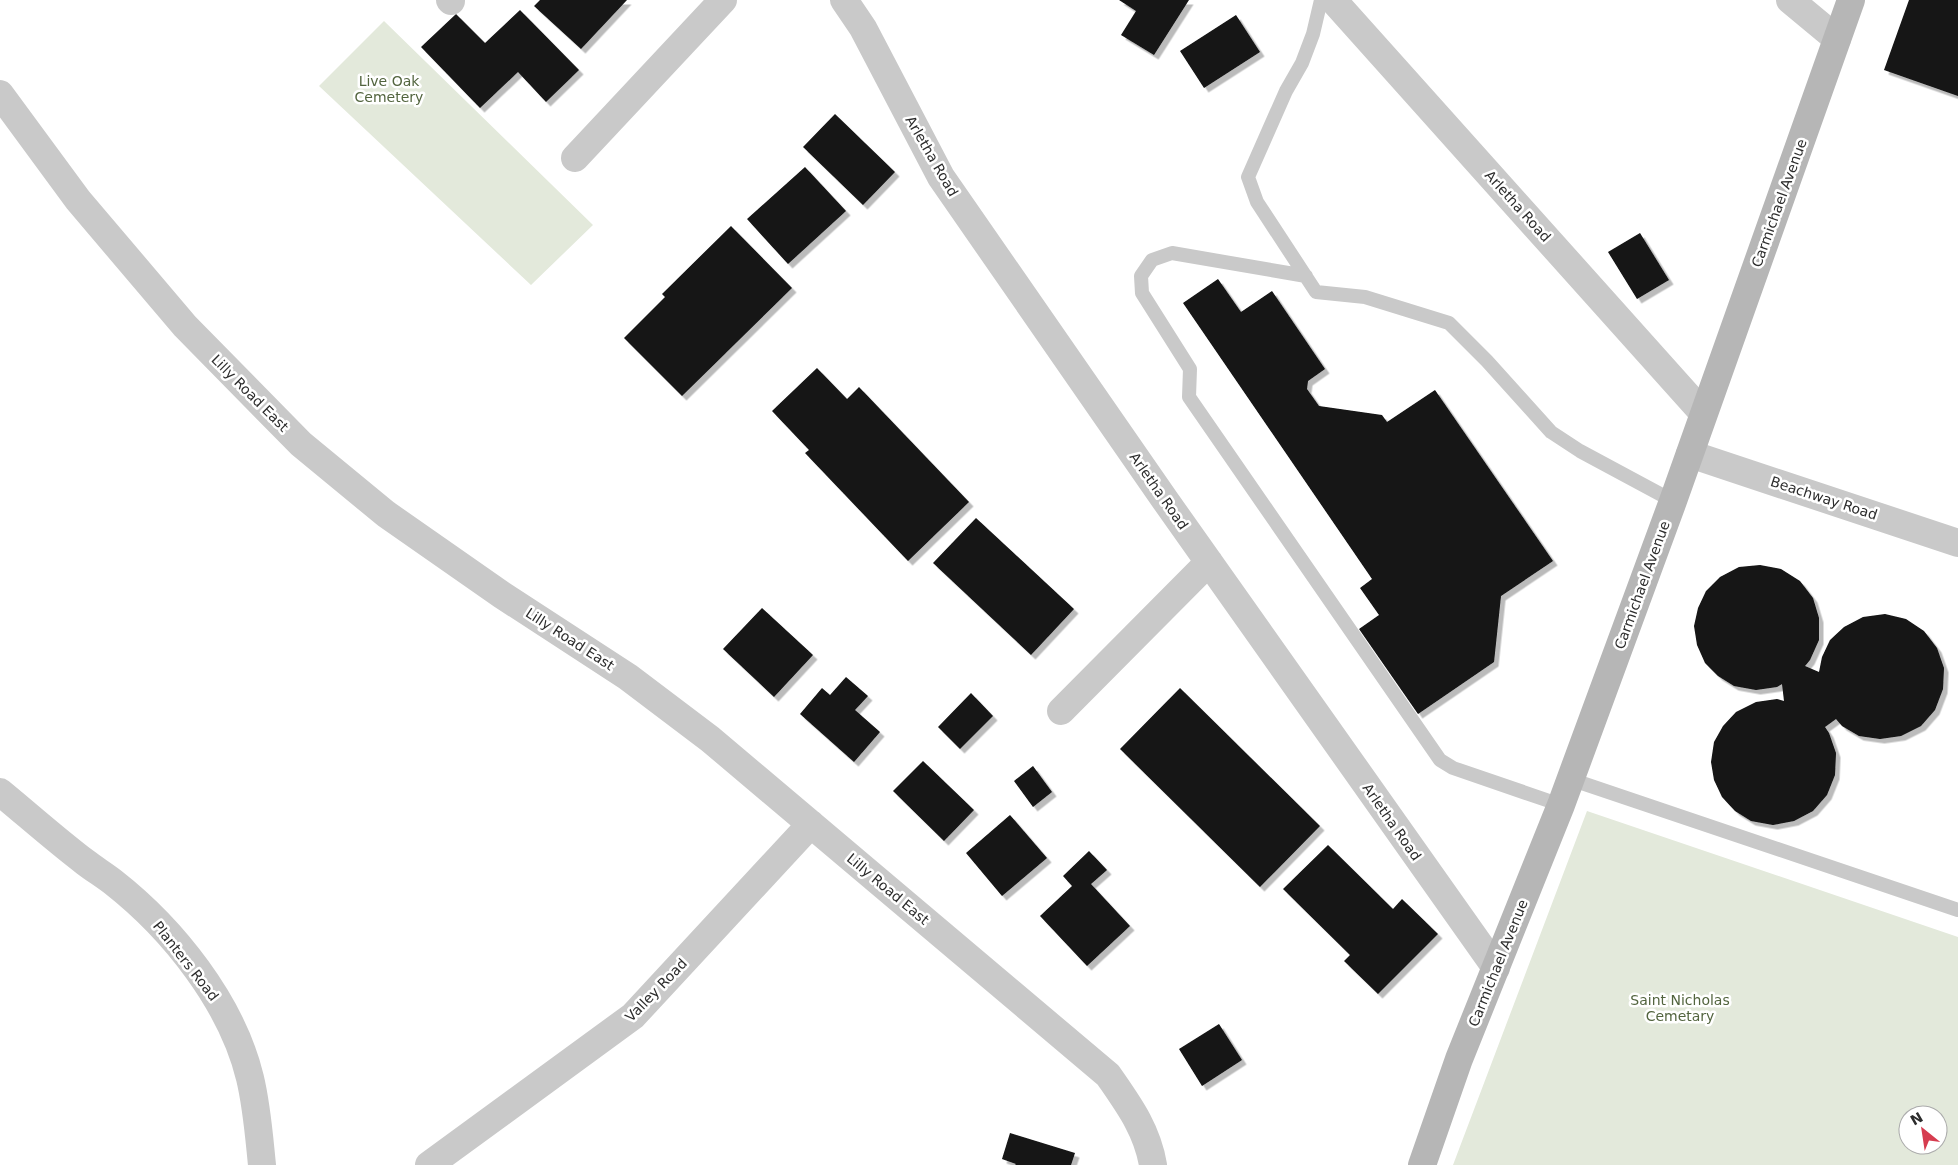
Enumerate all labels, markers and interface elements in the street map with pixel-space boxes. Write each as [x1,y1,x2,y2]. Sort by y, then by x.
park label: Live Oak Cemetery [355,73,423,105]
street label: Arletha Road [902,113,962,199]
street label: Carmichael Avenue [1748,137,1810,269]
street label: Arletha Road [1482,167,1554,245]
street label: Lilly Road East [208,351,292,435]
street label: Arletha Road [1127,449,1191,533]
street label: Beachway Road [1769,473,1879,523]
street label: Carmichael Avenue [1611,519,1673,651]
street label: Lilly Road East [523,605,618,674]
street label: Arletha Road [1360,780,1424,864]
street label: Lilly Road East [844,850,933,928]
street label: Carmichael Avenue [1465,897,1531,1029]
street label: Planters Road [150,918,222,1004]
street label: Valley Road [622,955,690,1025]
park label: Saint Nicholas Cemetary [1630,992,1730,1024]
north arrow [1898,1105,1948,1155]
text: N [1907,1109,1926,1129]

